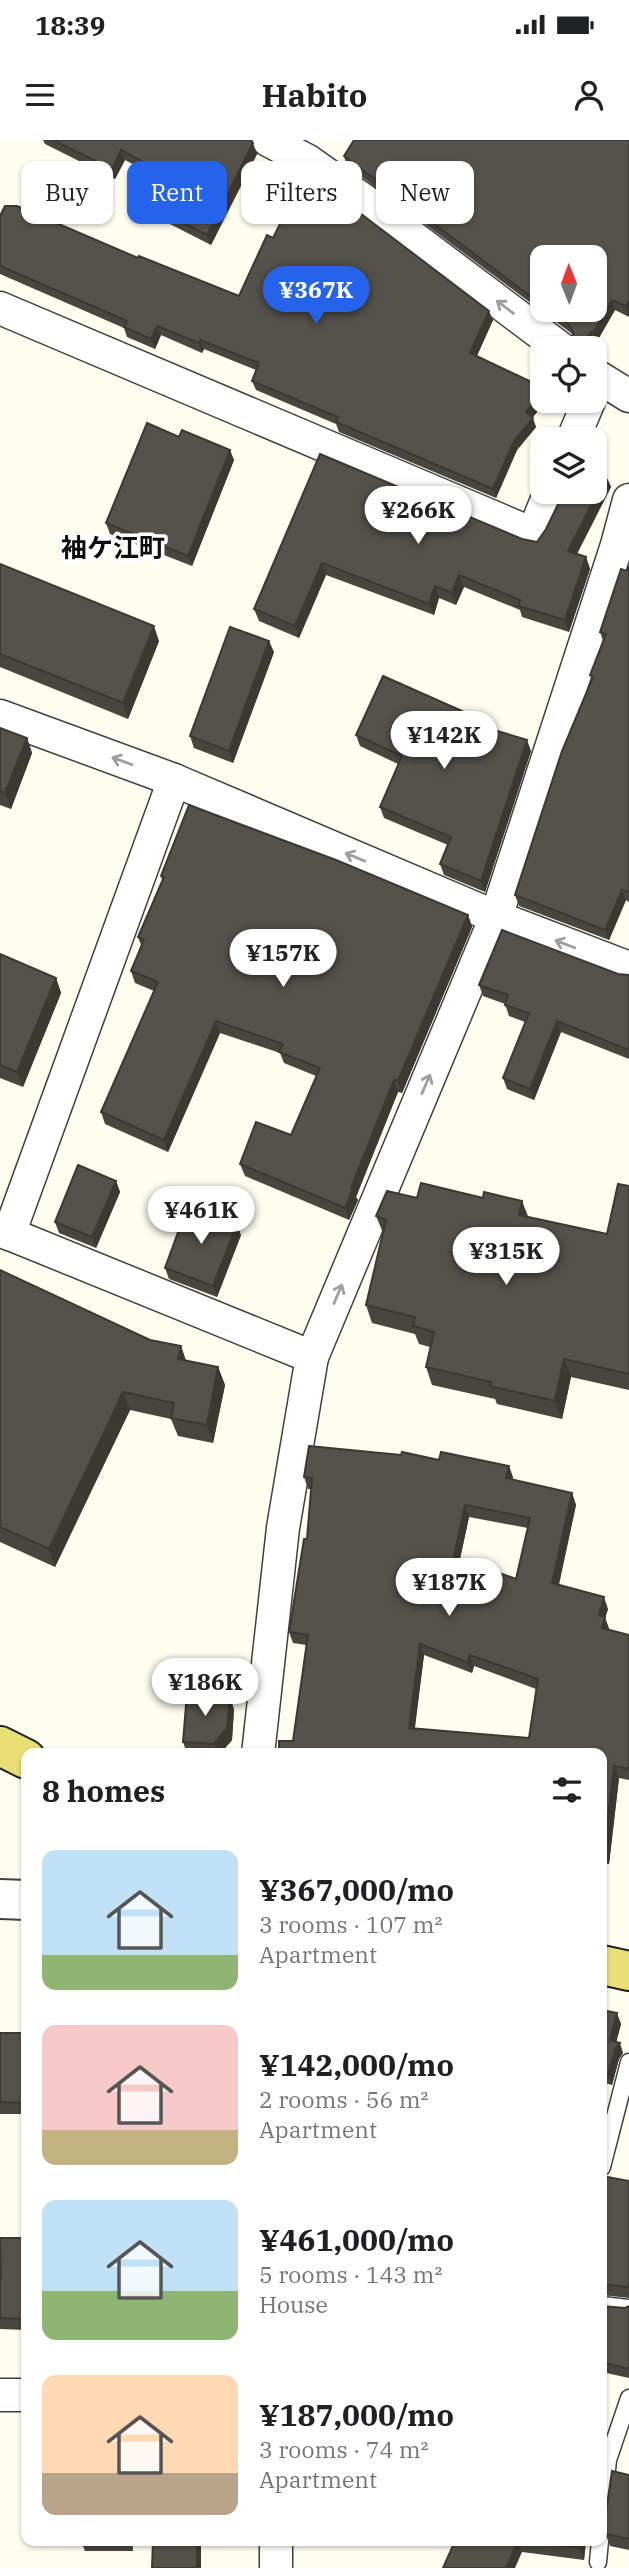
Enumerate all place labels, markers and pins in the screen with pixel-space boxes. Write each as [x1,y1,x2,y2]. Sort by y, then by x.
pin: ¥367K [267,267,365,326]
pin: ¥266K [369,486,467,546]
pin: ¥142K [395,712,493,771]
pin: ¥157K [234,930,332,989]
pin: ¥461K [152,1186,250,1246]
pin: ¥315K [457,1228,555,1287]
pin: ¥187K [400,1558,498,1618]
pin: ¥186K [156,1658,254,1718]

